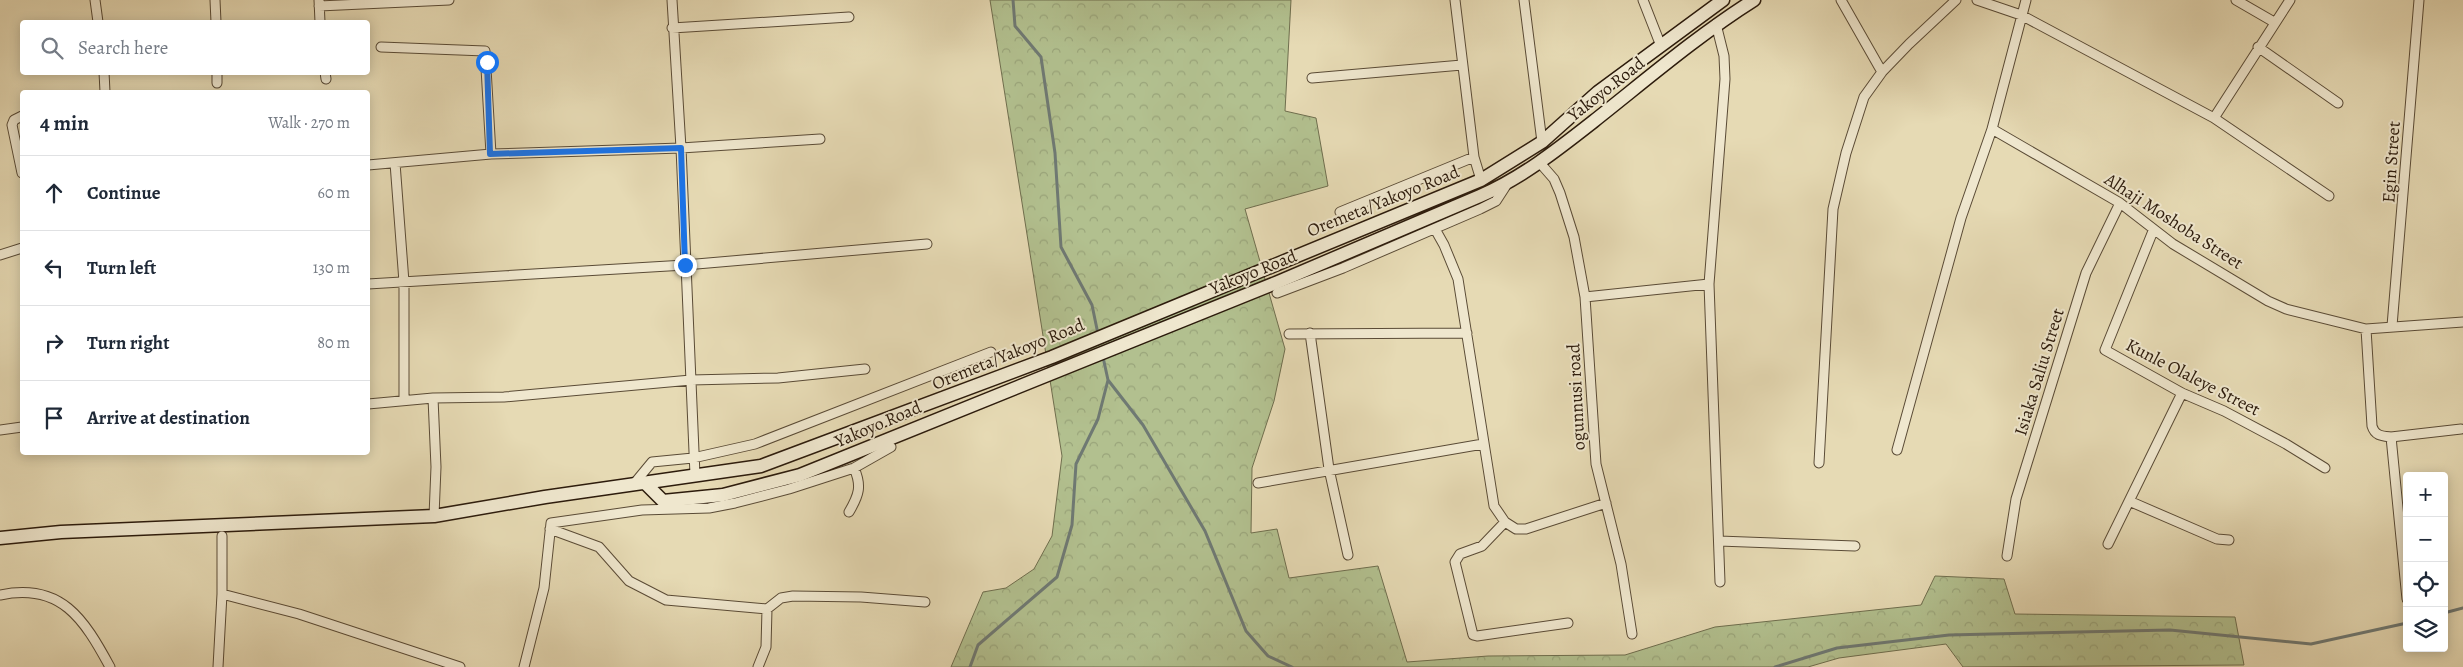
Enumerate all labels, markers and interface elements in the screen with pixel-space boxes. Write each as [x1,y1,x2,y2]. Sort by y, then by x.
search box [20,20,370,75]
icon: search [38,34,66,62]
text: Search here [78,35,168,61]
route start [476,51,499,74]
street label: Yakoyo Road [1562,51,1650,127]
text: 4 min [40,109,89,137]
text: Walk · 270 m [268,112,350,134]
street label: Egin Street [2376,120,2406,204]
street label: Oremeta/Yakoyo Road [1303,159,1463,243]
street label: Alhaji Moshoba Street [2099,167,2248,275]
icon: ahead [40,179,68,207]
text: Continue [87,180,161,206]
text: 60 m [318,182,350,204]
street label: Yakoyo Road [1205,244,1300,301]
icon: left [40,254,68,282]
route end [674,254,697,277]
text: Turn left [87,255,156,281]
text: 130 m [313,257,350,279]
street label: Isiaka Saliu Street [2008,305,2070,439]
street label: Oremeta/Yakoyo Road [928,312,1088,396]
icon: right [40,329,68,357]
text: Turn right [87,330,169,356]
text: 80 m [317,332,350,354]
street label: Kunle Olaleye Street [2122,333,2264,421]
street label: ogunnusi road [1561,343,1591,451]
street label: Yakoyo Road [830,395,925,453]
icon: arrive [40,404,68,432]
text: Arrive at destination [87,405,250,431]
map controls [2403,472,2448,652]
button: + [2403,472,2448,517]
button: − [2403,517,2448,562]
button: locate [2403,562,2448,607]
button: layers [2403,607,2448,652]

